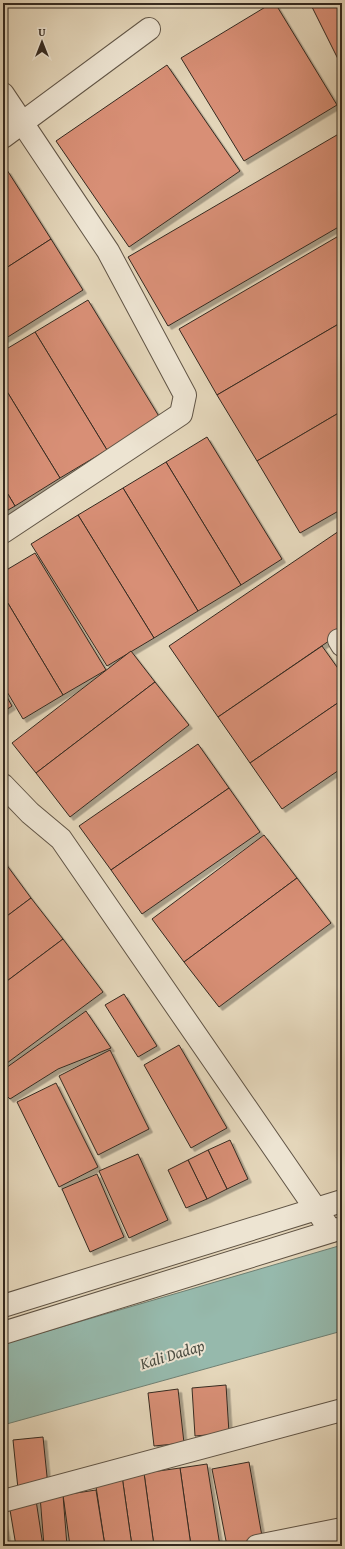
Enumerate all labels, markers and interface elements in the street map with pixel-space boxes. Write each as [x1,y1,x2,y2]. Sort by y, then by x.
north arrow [22,22,62,62]
text: U [38,24,46,40]
water label: Kali Dadap [136,1333,208,1376]

